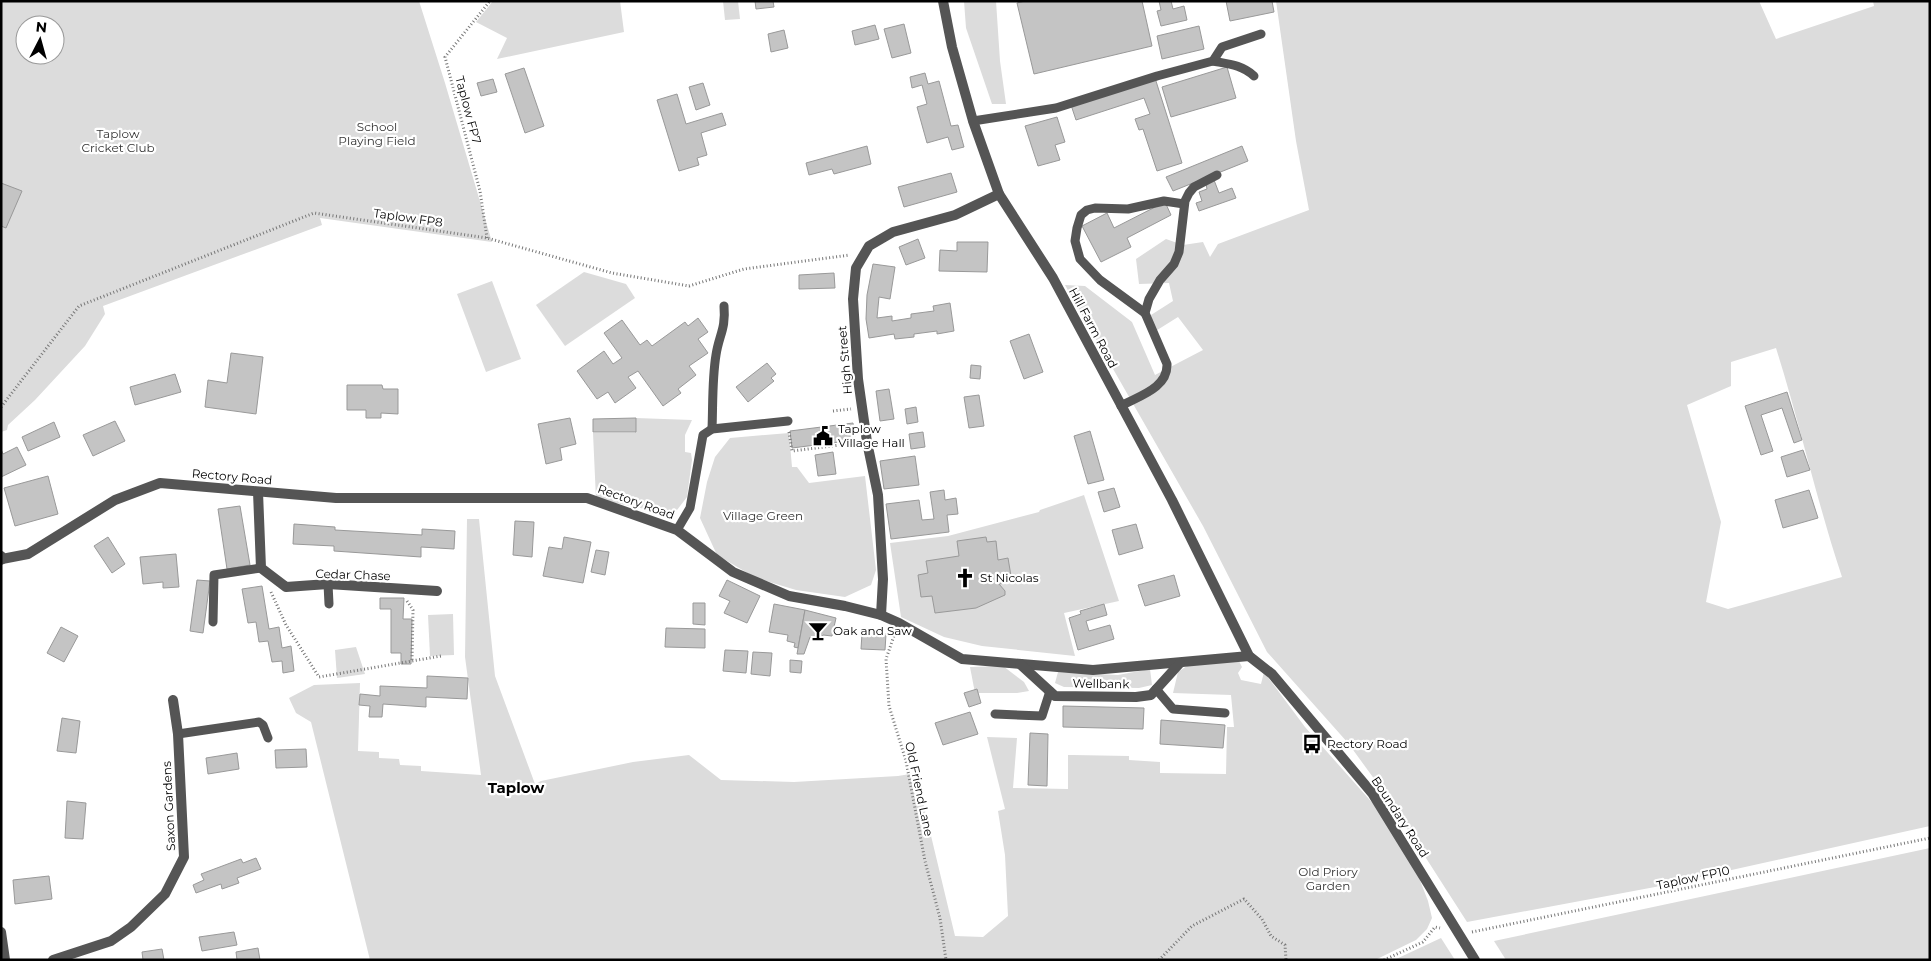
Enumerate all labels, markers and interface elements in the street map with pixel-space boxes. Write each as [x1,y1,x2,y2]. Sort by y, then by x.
north arrow [15,15,65,65]
text: N [35,18,48,37]
street label: Taplow FP7 [452,74,485,145]
park label: School Playing Field [338,119,416,148]
park label: Taplow Cricket Club [81,126,155,155]
street label: Taplow FP8 [372,205,444,230]
street label: Hill Farm Road [1066,285,1121,371]
street label: High Street [834,325,855,395]
place label: Taplow Village Hall [838,421,905,450]
public building icon: Taplow Village Hall [812,425,834,447]
street label: Rectory Road [191,466,273,487]
street label: Rectory Road [596,481,677,522]
park label: Village Green [723,508,803,523]
street label: Cedar Chase [315,566,391,583]
church icon: St Nicolas [954,567,976,589]
place label: St Nicolas [980,570,1039,585]
bar icon: Oak and Saw [807,620,829,642]
place label: Oak and Saw [833,623,912,638]
street label: Wellbank [1072,676,1130,692]
bus stop icon: Rectory Road [1301,733,1323,755]
place label: Rectory Road [1327,736,1408,751]
street label: Old Friend Lane [902,740,937,837]
street label: Saxon Gardens [159,761,178,851]
street label: Boundary Road [1369,773,1432,860]
district label: Taplow [488,778,545,797]
street label: Taplow FP10 [1655,862,1731,893]
park label: Old Priory Garden [1298,864,1358,893]

